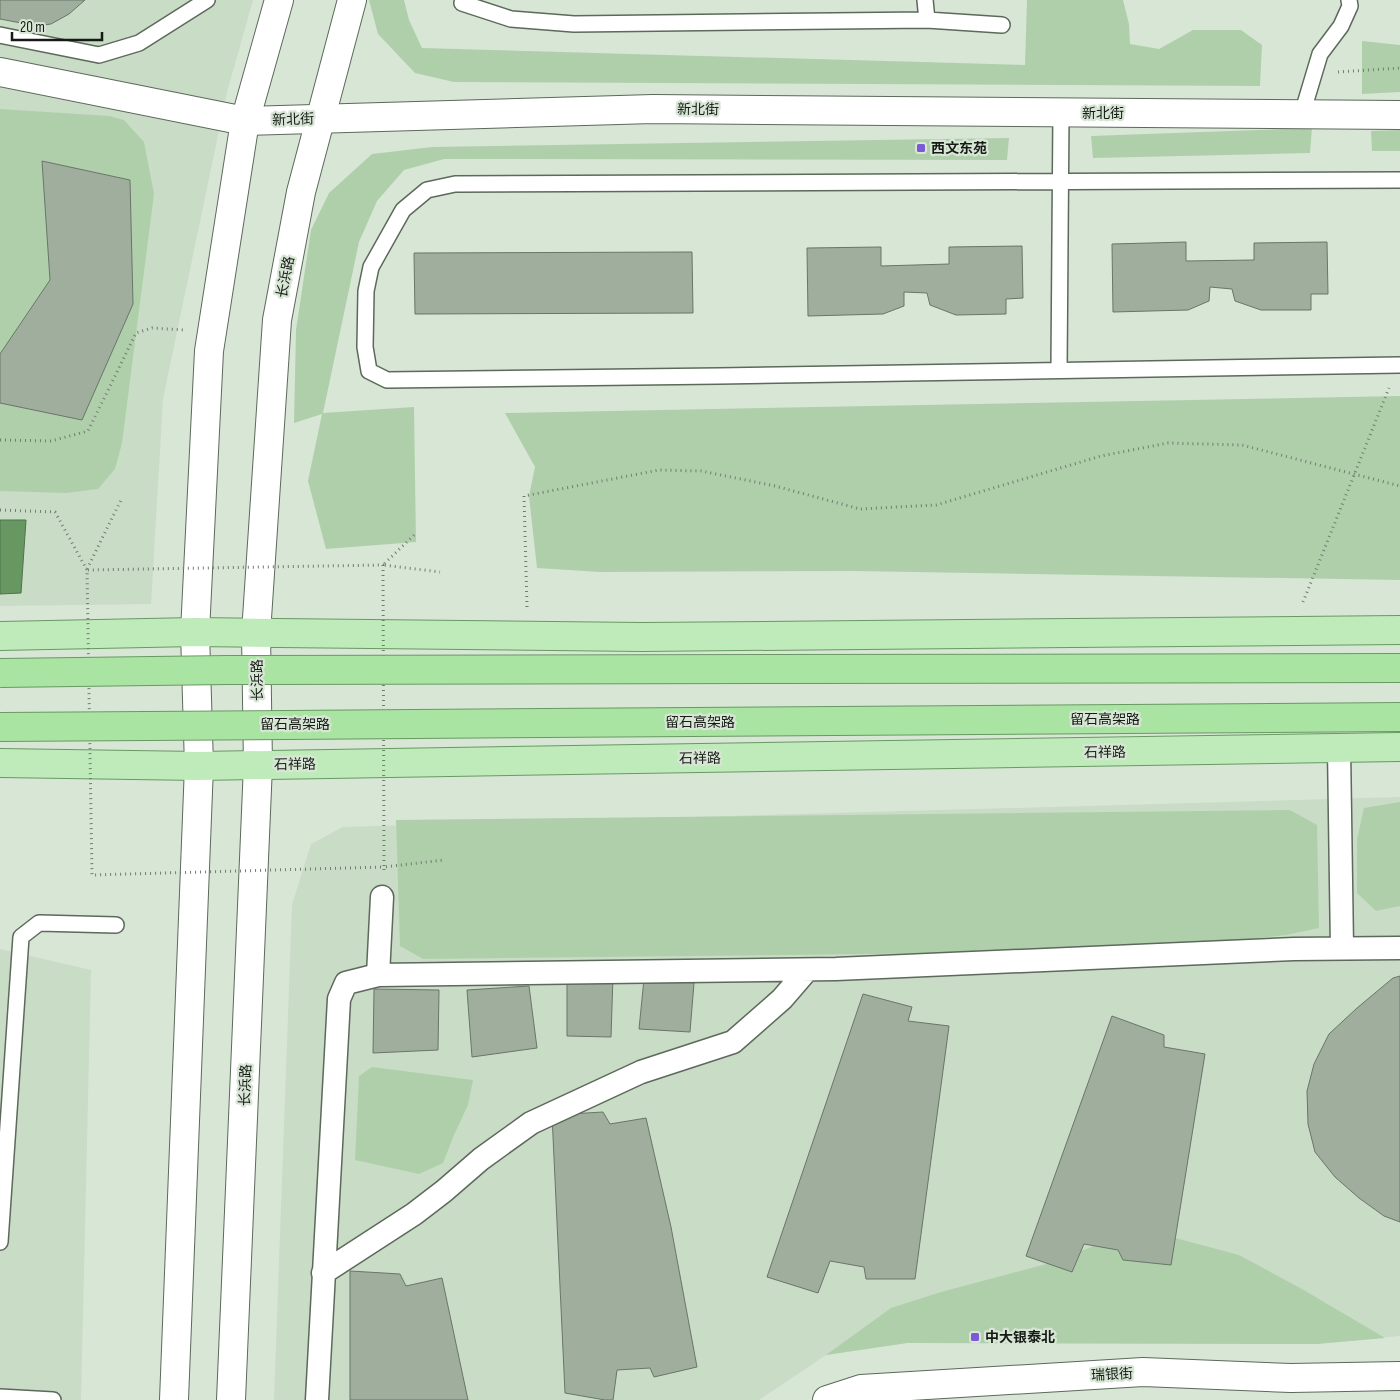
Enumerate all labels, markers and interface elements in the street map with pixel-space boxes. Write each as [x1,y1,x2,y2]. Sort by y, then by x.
scale bar [12,10,102,42]
text: 20 m [20,18,45,37]
street label: 新北街 [677,101,719,118]
street label: 新北街 [1082,105,1124,122]
street label: 新北街 [272,110,314,129]
place label: 西文东苑 [931,140,987,157]
marker: 西文东苑 [915,142,927,154]
street label: 长浜路 [273,255,298,299]
street label: 长浜路 [249,659,266,701]
street label: 留石高架路 [1070,711,1140,728]
street label: 留石高架路 [665,714,735,731]
street label: 留石高架路 [260,716,330,733]
street label: 石祥路 [1084,744,1126,761]
street label: 石祥路 [679,750,721,767]
street label: 石祥路 [274,756,316,773]
street label: 长浜路 [236,1064,255,1106]
place label: 中大银泰北 [985,1329,1055,1346]
marker: 中大银泰北 [969,1331,981,1343]
street label: 瑞银街 [1091,1365,1133,1384]

